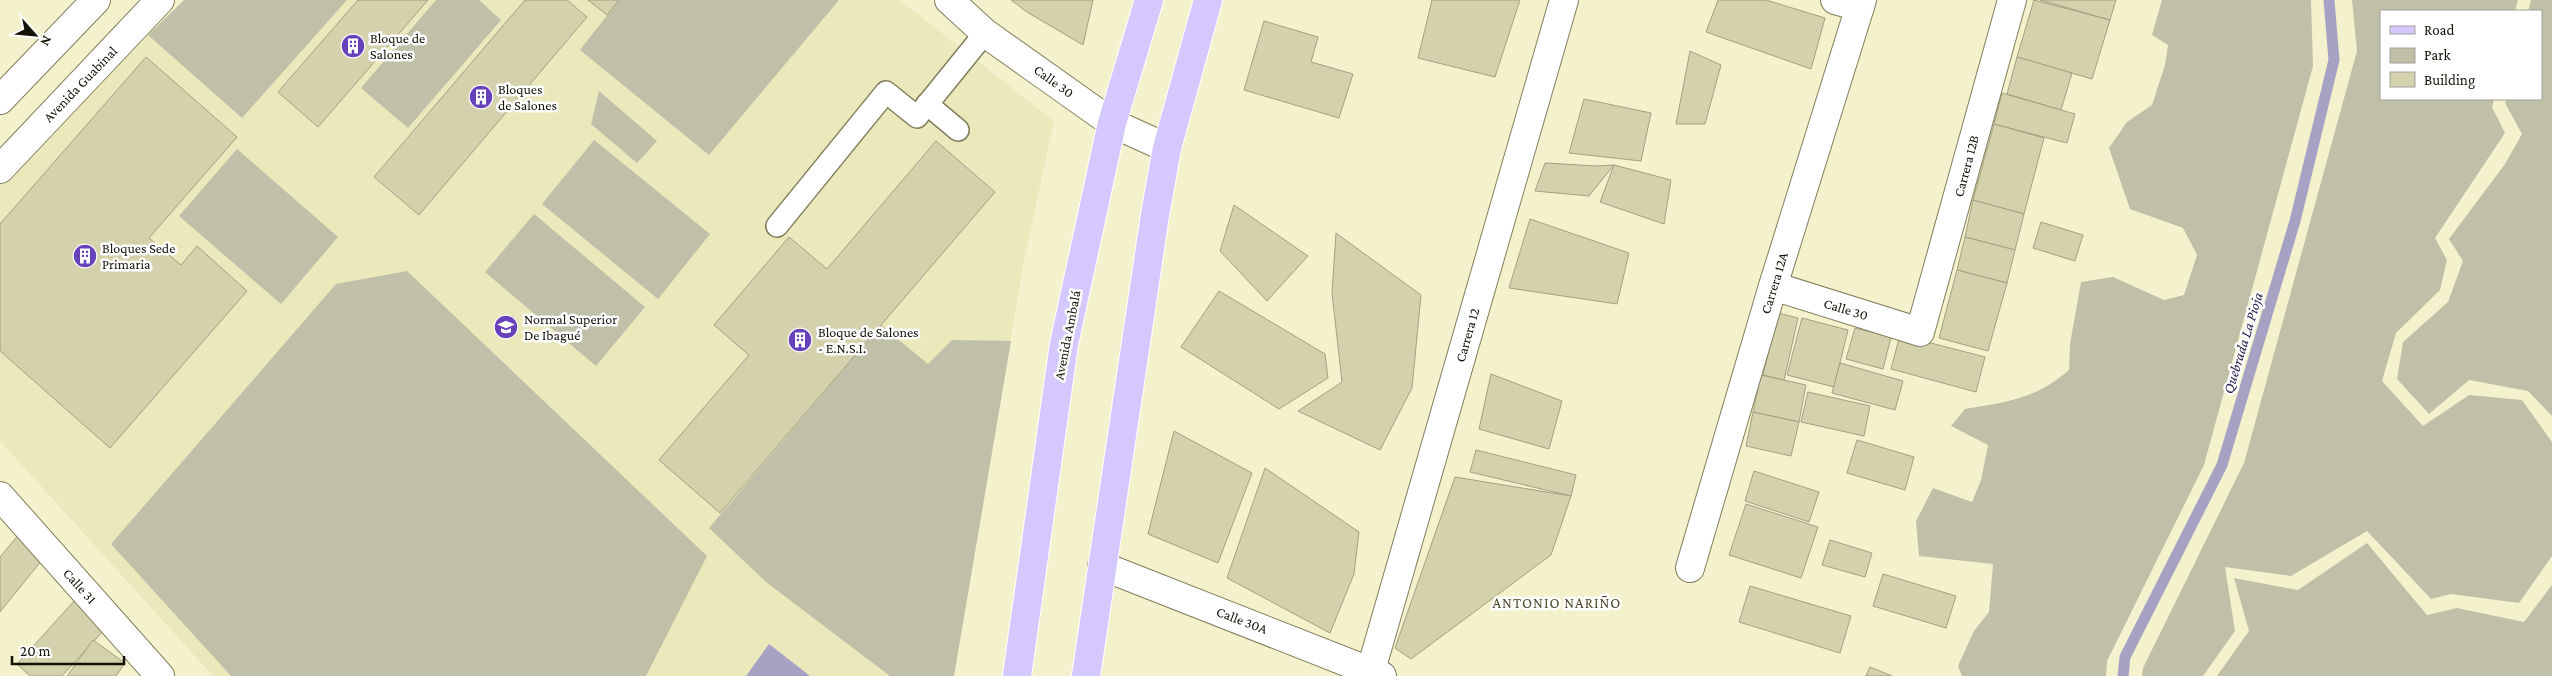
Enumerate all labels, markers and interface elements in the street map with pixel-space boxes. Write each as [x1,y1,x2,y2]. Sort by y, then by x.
north arrow [10,10,60,60]
legend [2380,10,2542,100]
text: Road [2424,22,2455,38]
place label: Bloque de Salones [370,30,425,62]
text: N [37,33,56,49]
building icon: Bloque de Salones [340,33,366,59]
street label: Avenida Guabinal [40,43,120,125]
text: Park [2424,47,2451,63]
street label: Calle 30 [1031,61,1077,101]
text: Building [2424,72,2475,89]
place label: Bloques de Salones [498,81,557,113]
building icon: Bloques de Salones [468,84,494,110]
street label: Carrera 12B [1950,133,1982,199]
place label: Bloques Sede Primaria [102,240,175,272]
building icon: Bloques Sede Primaria [72,243,98,269]
street label: Carrera 12A [1757,250,1791,316]
street label: Avenida Ambalá [1050,288,1084,381]
water label: Quebrada La Pioja [2220,290,2267,396]
street label: Calle 30 [1822,295,1870,323]
street label: Carrera 12 [1452,306,1482,364]
place label: Normal Superior De Ibagué [524,311,617,343]
school or university icon: Normal Superior De Ibagué [493,314,519,340]
place label: Bloque de Salones - E.N.S.I. [818,324,919,356]
building icon: Bloque de Salones - E.N.S.I. [787,327,813,353]
street label: Calle 31 [60,565,100,607]
district label: ANTONIO NARIÑO [1493,595,1621,611]
street label: Calle 30A [1214,603,1270,637]
scale bar [12,634,125,666]
text: 20 m [20,643,51,659]

